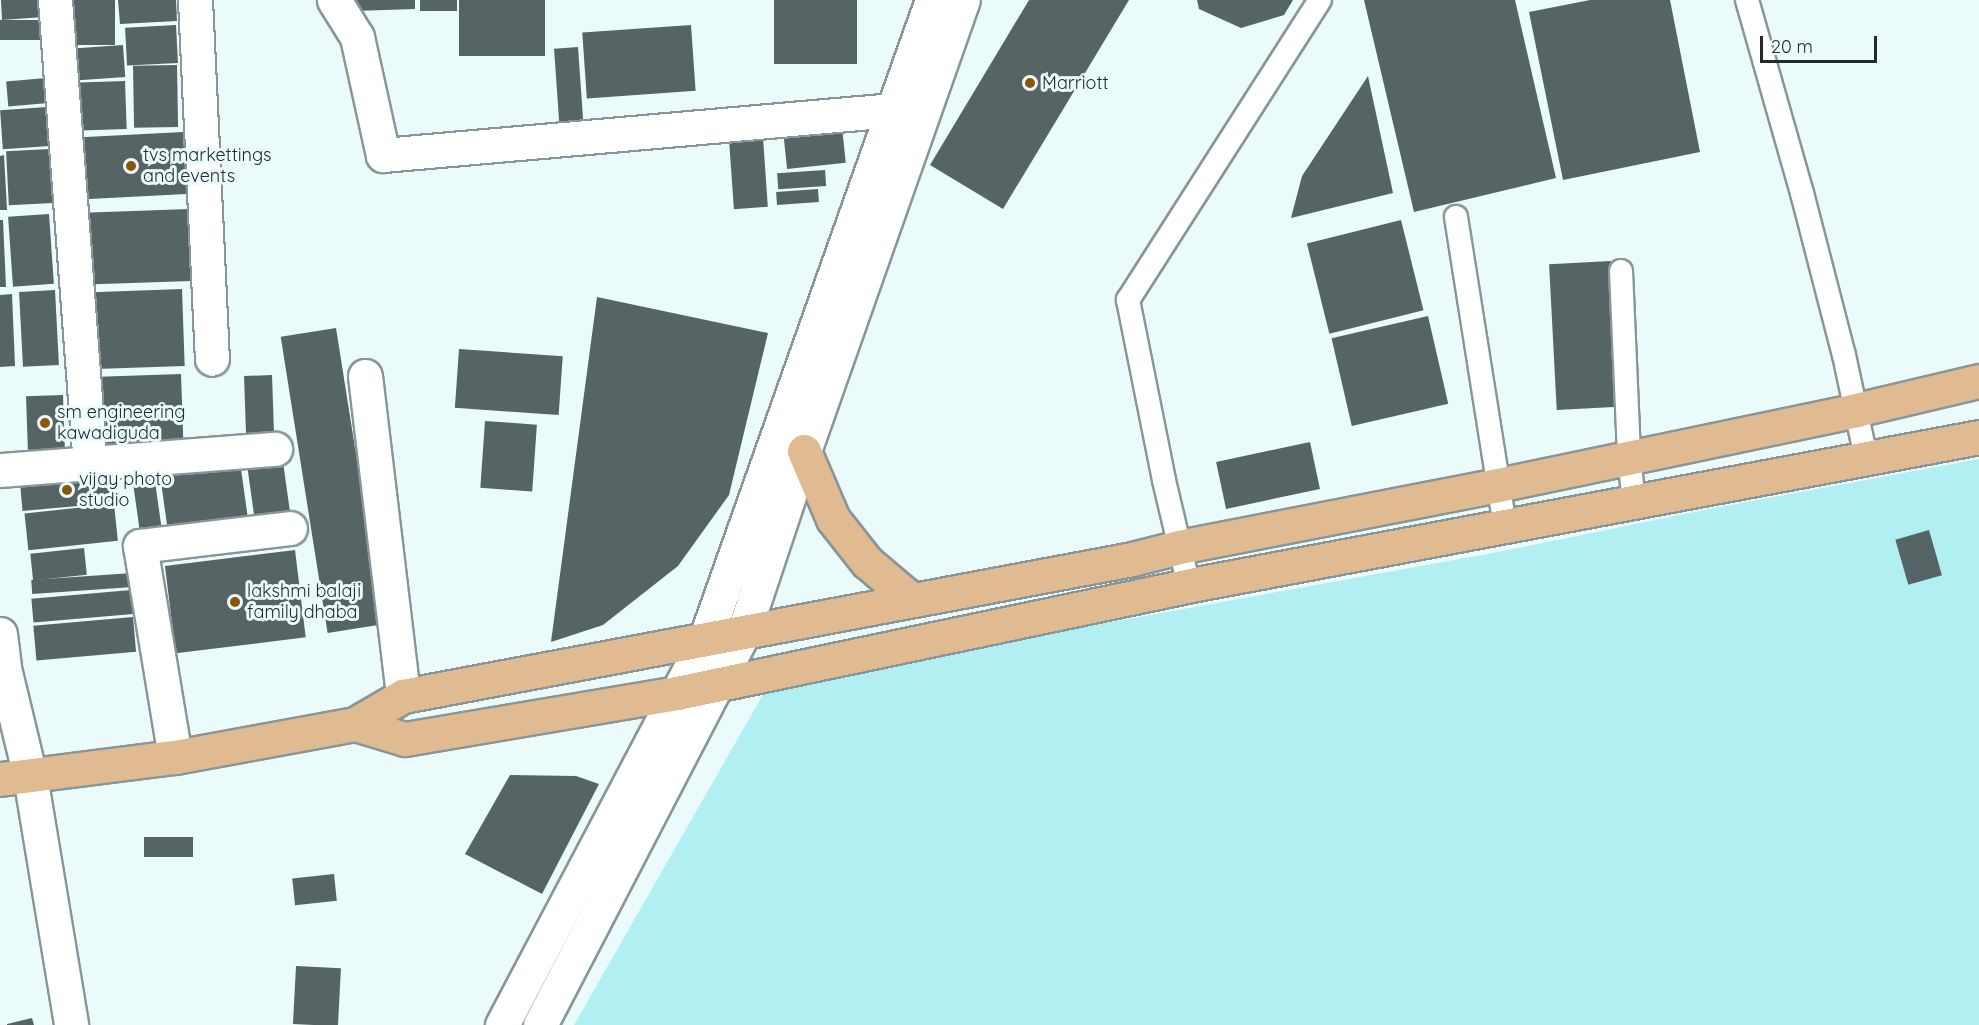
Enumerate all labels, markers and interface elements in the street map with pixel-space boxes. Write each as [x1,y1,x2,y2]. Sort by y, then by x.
scale bar [1763,24,1880,62]
text: 20 m [1771,35,1813,58]
place label: Marriott [1042,72,1109,94]
marker: Marriott [1023,76,1037,90]
place label: tvs markettings and events [143,145,272,188]
marker: tvs markettings and events [124,159,138,173]
place label: sm engineering kawadiguda [57,402,186,444]
marker: sm engineering kawadiguda [38,416,52,430]
place label: vijay photo studio [79,469,172,512]
marker: vijay photo studio [60,483,74,497]
place label: lakshmi balaji family dhaba [247,581,361,624]
marker: lakshmi balaji family dhaba [228,595,242,609]

